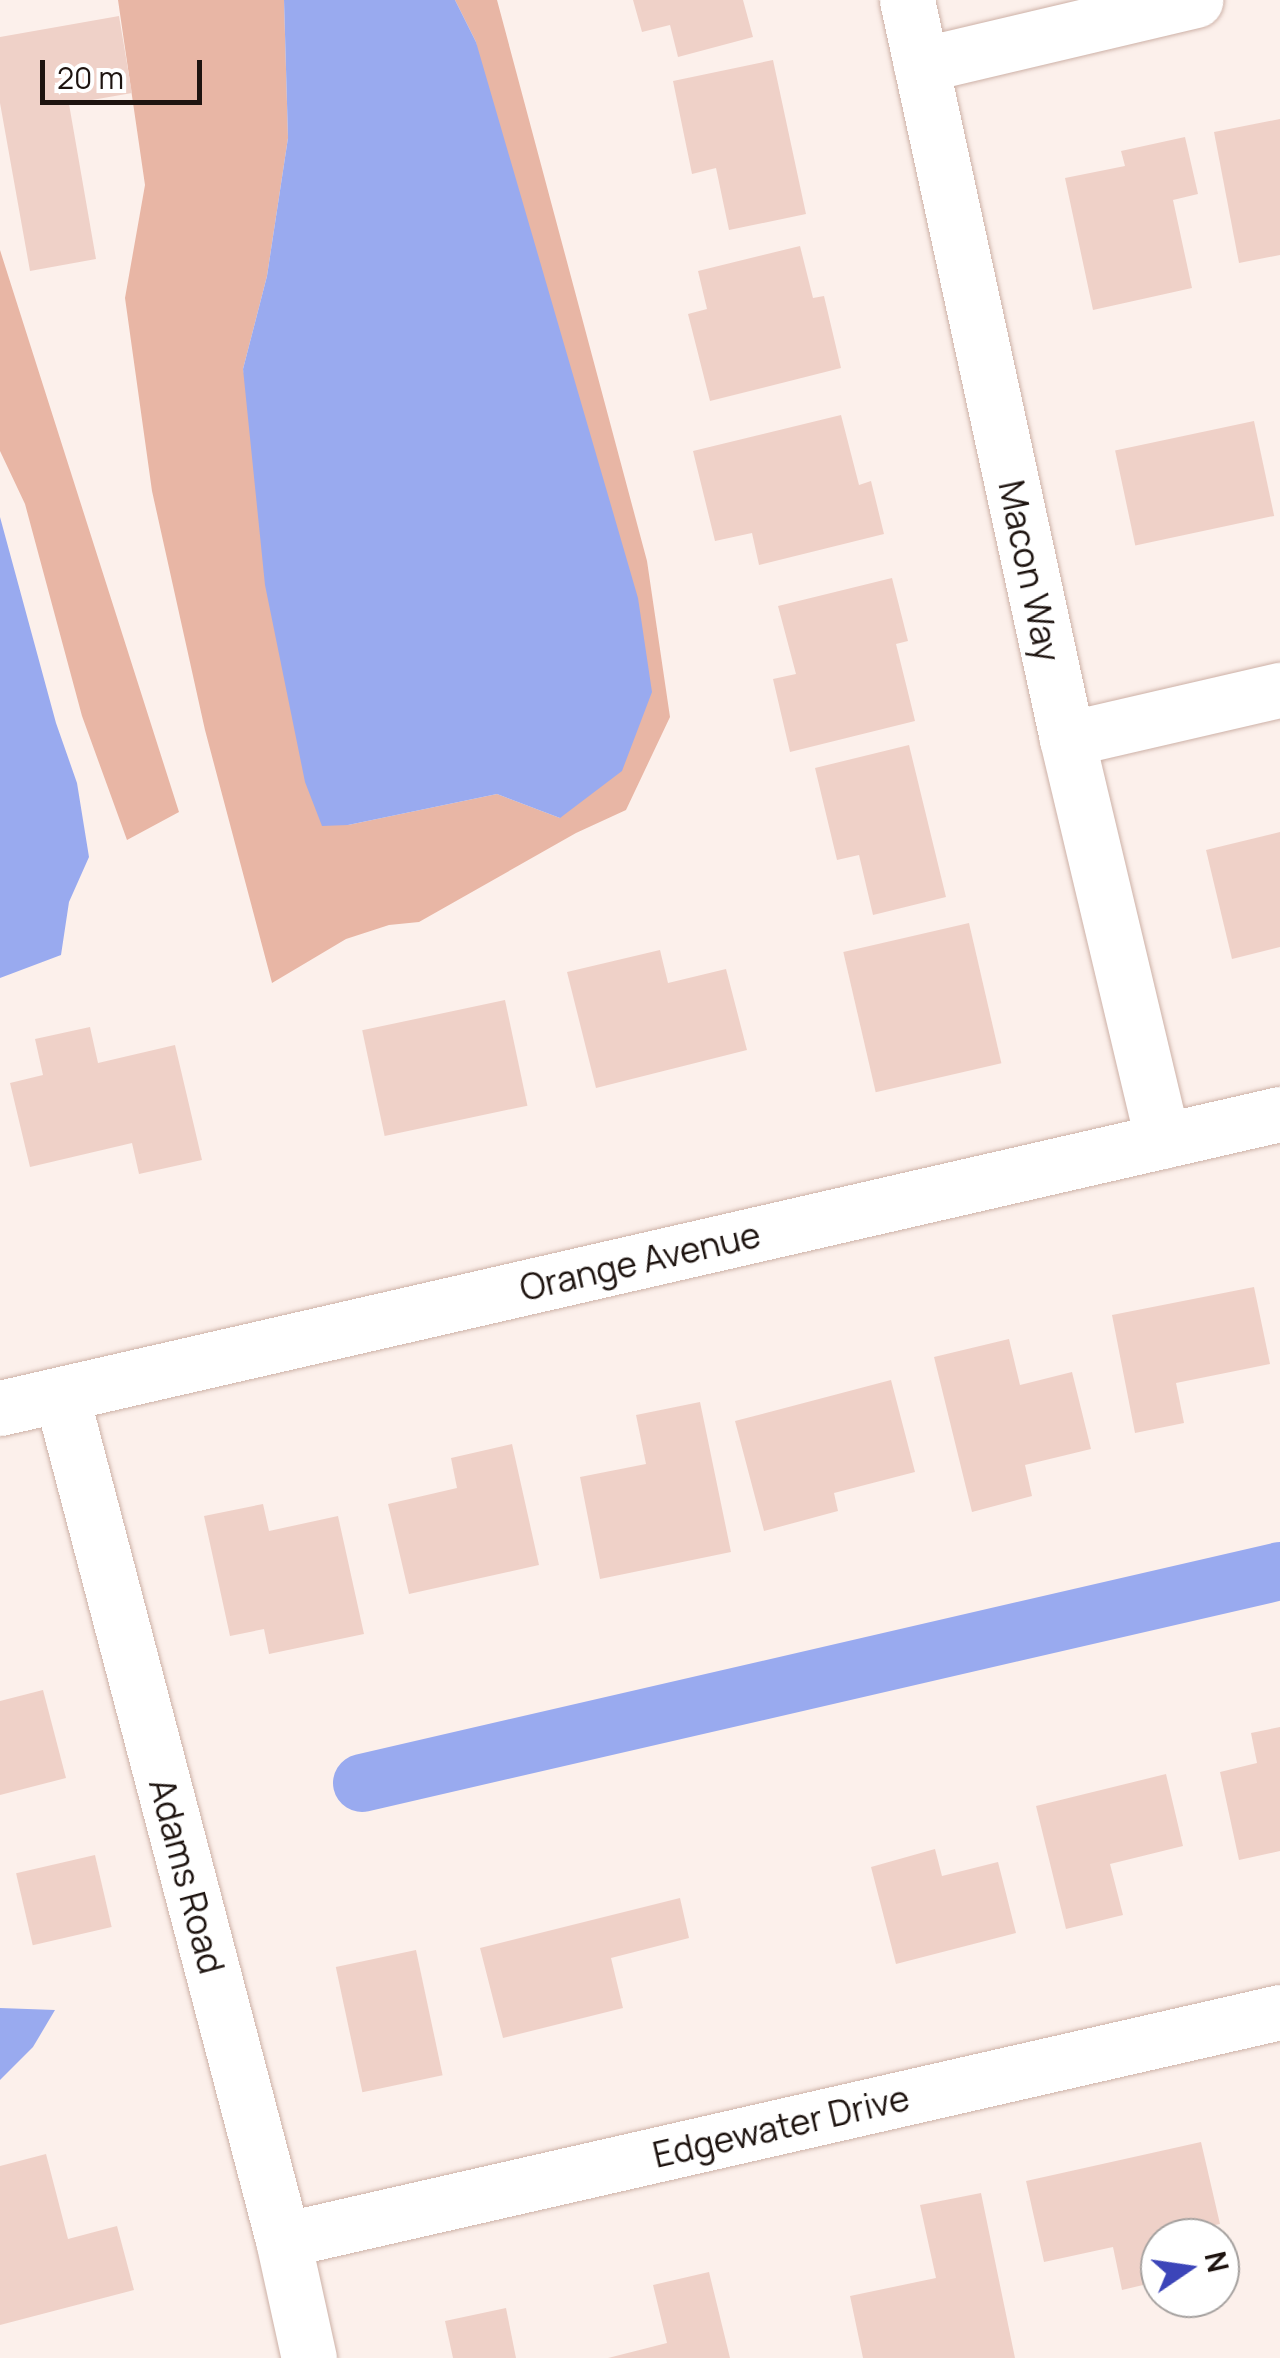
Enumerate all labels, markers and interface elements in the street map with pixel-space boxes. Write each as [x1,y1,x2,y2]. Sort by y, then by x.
scale bar [45,40,208,102]
text: 20 m [57,57,124,98]
street label: Macon Way [990,477,1070,665]
street label: Orange Avenue [516,1213,764,1309]
street label: Adams Road [141,1774,233,1978]
street label: Edgewater Drive [649,2076,913,2176]
north arrow [1140,2218,1240,2318]
text: N [1197,2248,1238,2276]

